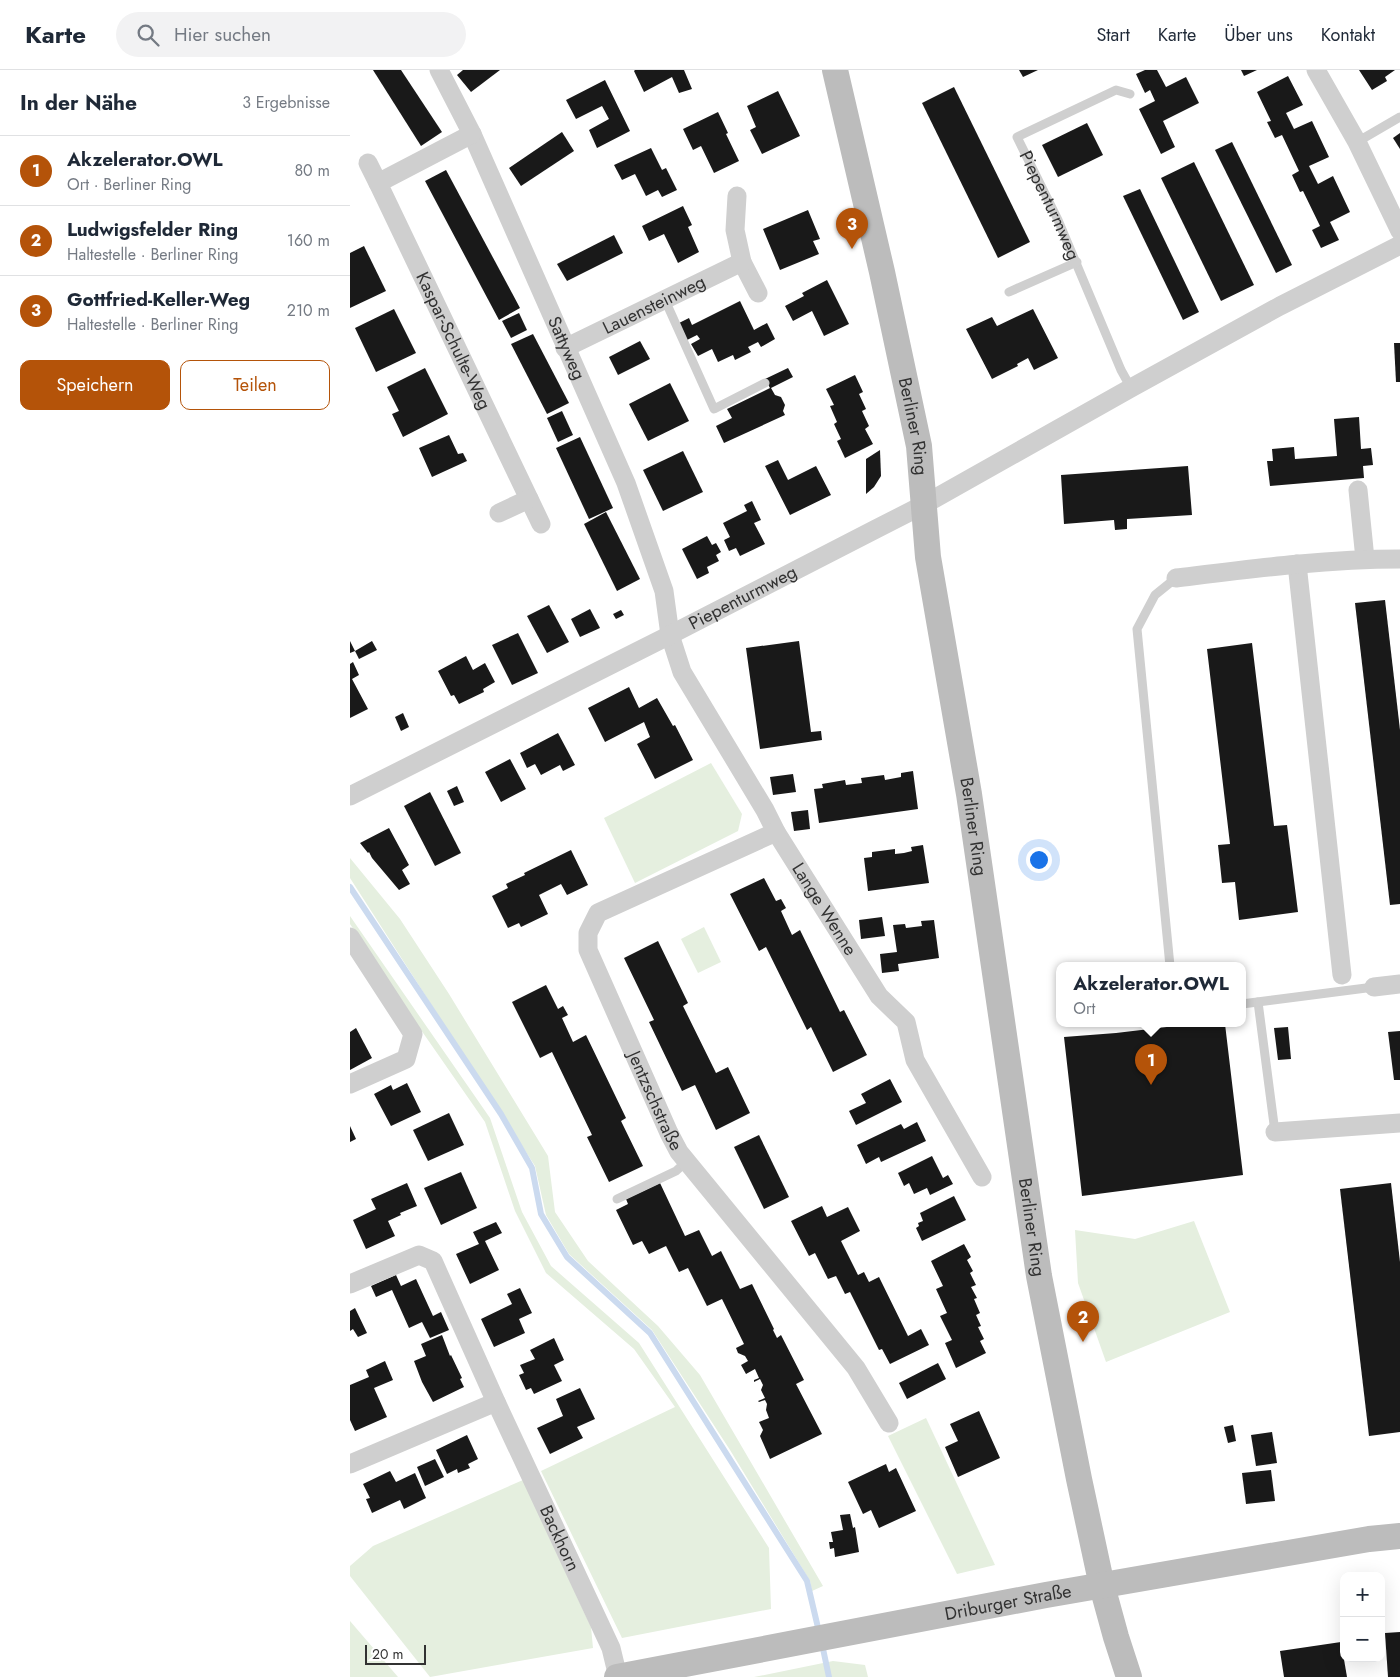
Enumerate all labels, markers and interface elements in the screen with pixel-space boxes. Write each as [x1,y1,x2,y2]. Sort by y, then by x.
search box [116,12,466,57]
text: Karte [25,17,86,52]
icon: search [134,21,162,49]
text: Hier suchen [174,21,271,48]
text: Start [1096,22,1130,48]
text: Karte [1158,22,1196,48]
text: Über uns [1224,22,1293,48]
text: Kontakt [1321,22,1375,48]
text: In der Nähe [20,88,137,118]
text: 3 Ergebnisse [242,91,330,114]
text: Akzelerator.OWL [67,146,222,173]
street label: Piepenturmweg [1013,146,1086,264]
text: 1 [32,159,40,182]
text: 80 m [294,159,330,182]
text: Ort · Berliner Ring [67,173,191,196]
pin: 3 [836,208,868,249]
text: Ludwigsfelder Ring [67,216,238,243]
text: 2 [31,229,41,252]
text: 160 m [287,229,330,252]
text: Haltestelle · Berliner Ring [67,243,239,266]
street label: Kaspar-Schulte-Weg [409,268,498,414]
street label: Lauensteinweg [598,269,710,341]
text: Gottfried-Keller-Weg [67,286,250,313]
text: 3 [31,299,41,322]
text: 210 m [287,299,330,322]
street label: Sattyweg [541,312,592,384]
text: Haltestelle · Berliner Ring [67,313,239,336]
button: Speichern [20,360,170,410]
button: Teilen [180,360,330,410]
street label: Berliner Ring [892,375,934,476]
street label: Piepenturmweg [684,559,801,636]
street label: Berliner Ring [953,775,994,877]
your location [1026,847,1052,873]
street label: Lange Wenne [786,858,863,961]
popup [1056,962,1246,1027]
text: Akzelerator.OWL [1073,970,1229,997]
text: Ort [1073,997,1095,1020]
pin: 1 [1135,1044,1167,1085]
street label: Jentzschstraße [620,1045,689,1155]
street label: Berliner Ring [1012,1176,1052,1278]
pin: 2 [1067,1301,1099,1342]
street label: Backhorn [533,1501,586,1576]
map controls [1340,1572,1385,1662]
button: + [1340,1572,1385,1617]
street label: Driburger Straße [942,1578,1073,1627]
button: − [1340,1617,1385,1662]
scale bar [365,1642,426,1665]
text: 20 m [372,1644,404,1664]

